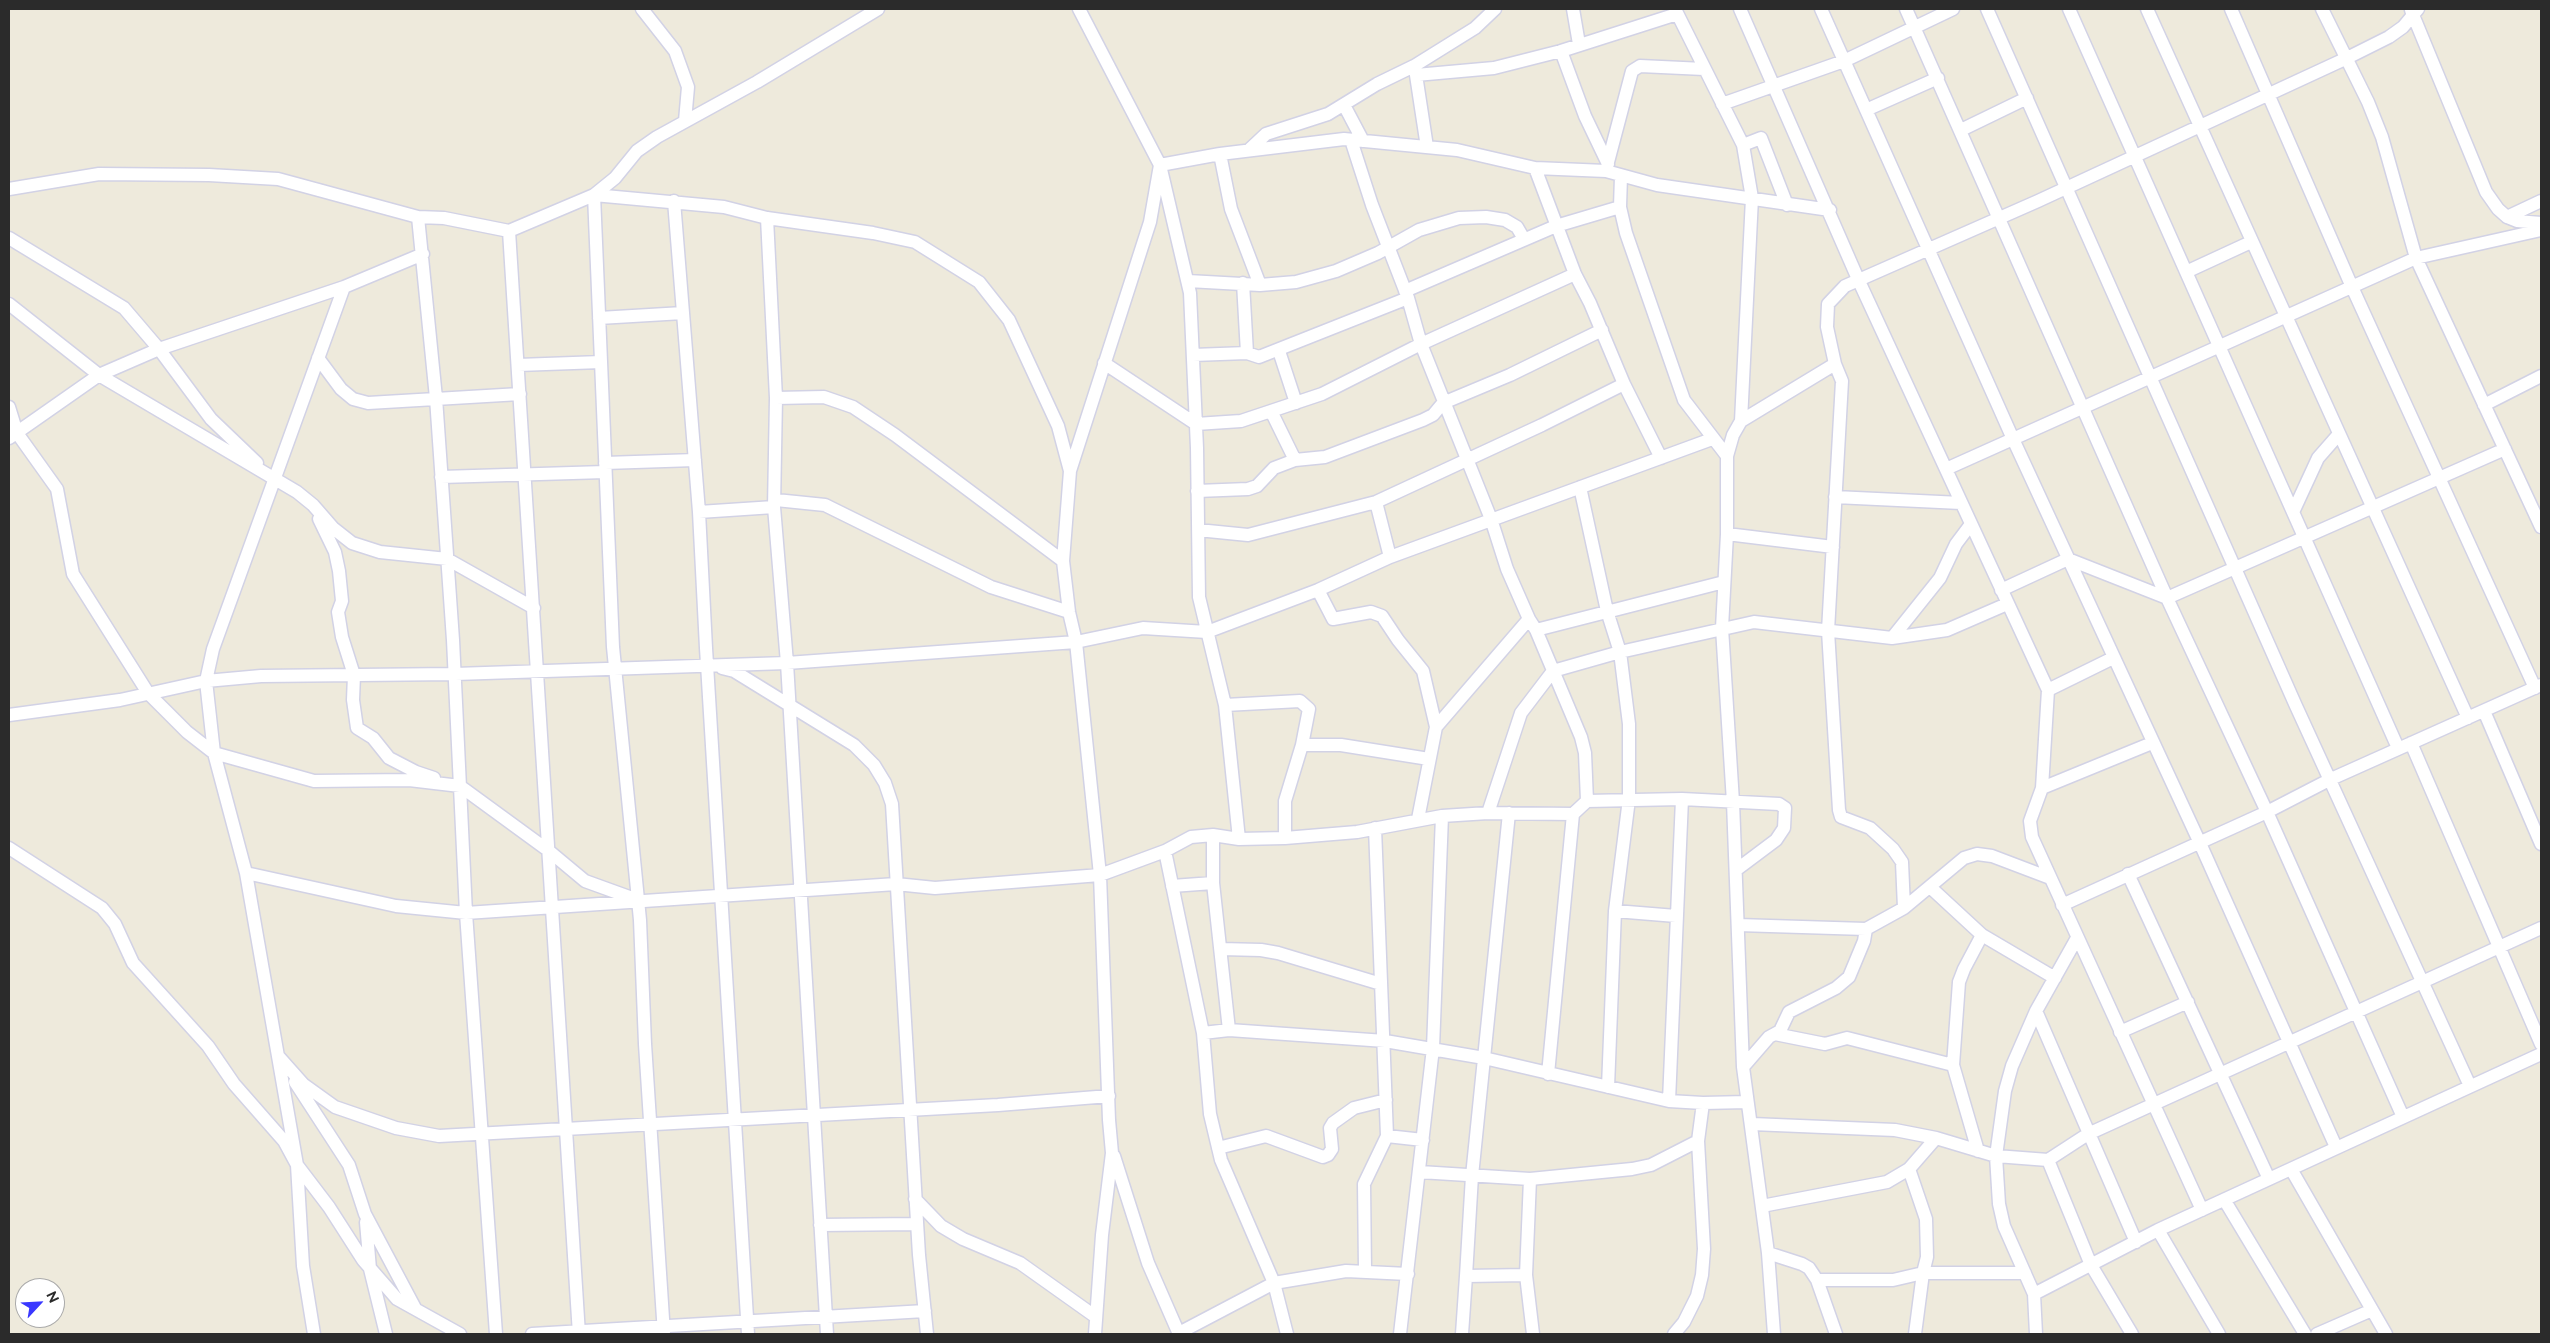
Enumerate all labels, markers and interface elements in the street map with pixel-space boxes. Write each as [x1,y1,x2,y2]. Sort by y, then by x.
north arrow [15,1278,65,1328]
text: N [43,1289,62,1305]

